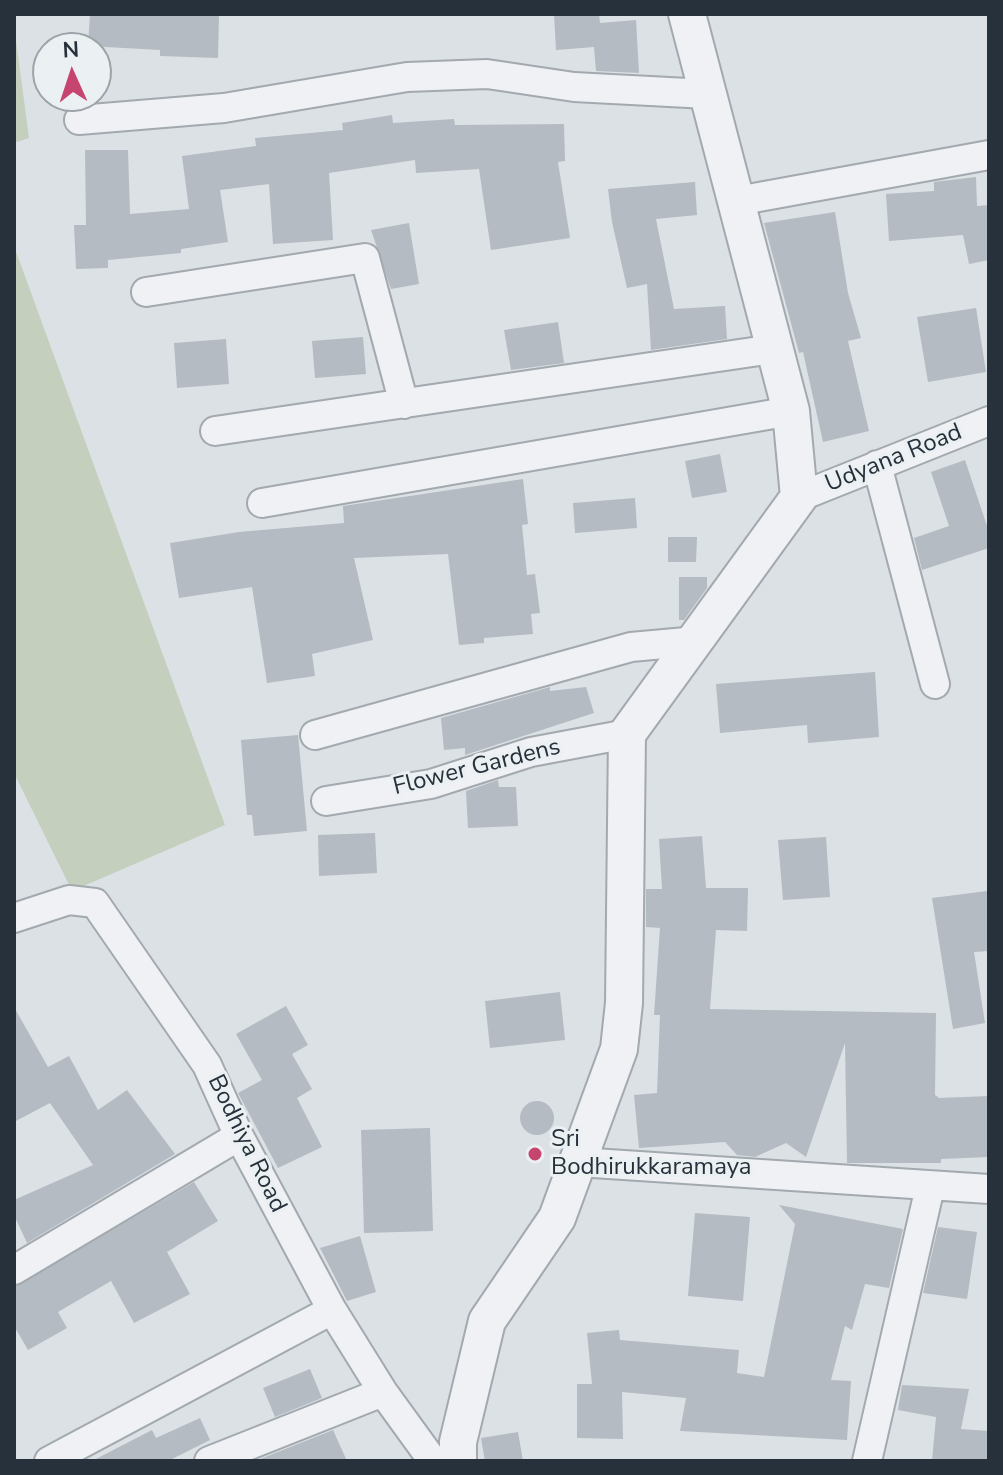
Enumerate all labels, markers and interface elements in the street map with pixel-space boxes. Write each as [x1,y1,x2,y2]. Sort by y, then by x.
north arrow [32,32,112,112]
text: N [62,35,80,65]
street label: Udyana Road [822,419,966,499]
street label: Flower Gardens [390,733,564,803]
street label: Bodhiya Road [200,1070,292,1218]
place label: Sri Bodhirukkaramaya [551,1126,752,1182]
marker: Sri Bodhirukkaramaya [526,1145,544,1163]

